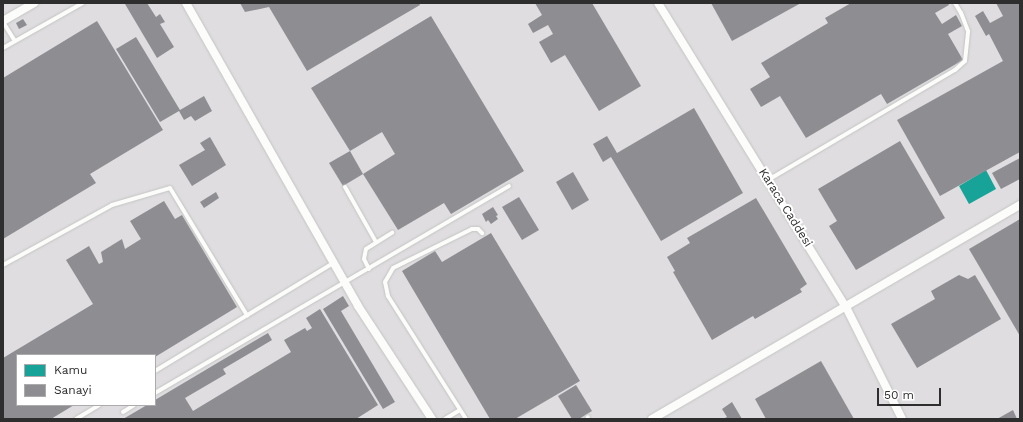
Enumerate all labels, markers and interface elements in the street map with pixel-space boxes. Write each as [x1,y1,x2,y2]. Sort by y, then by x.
street label: Karaca Caddesi [755,166,815,250]
legend [16,354,156,406]
text: Kamu [54,363,87,377]
scale bar [879,380,943,406]
text: Sanayi [54,383,92,397]
text: 50 m [884,388,914,402]

